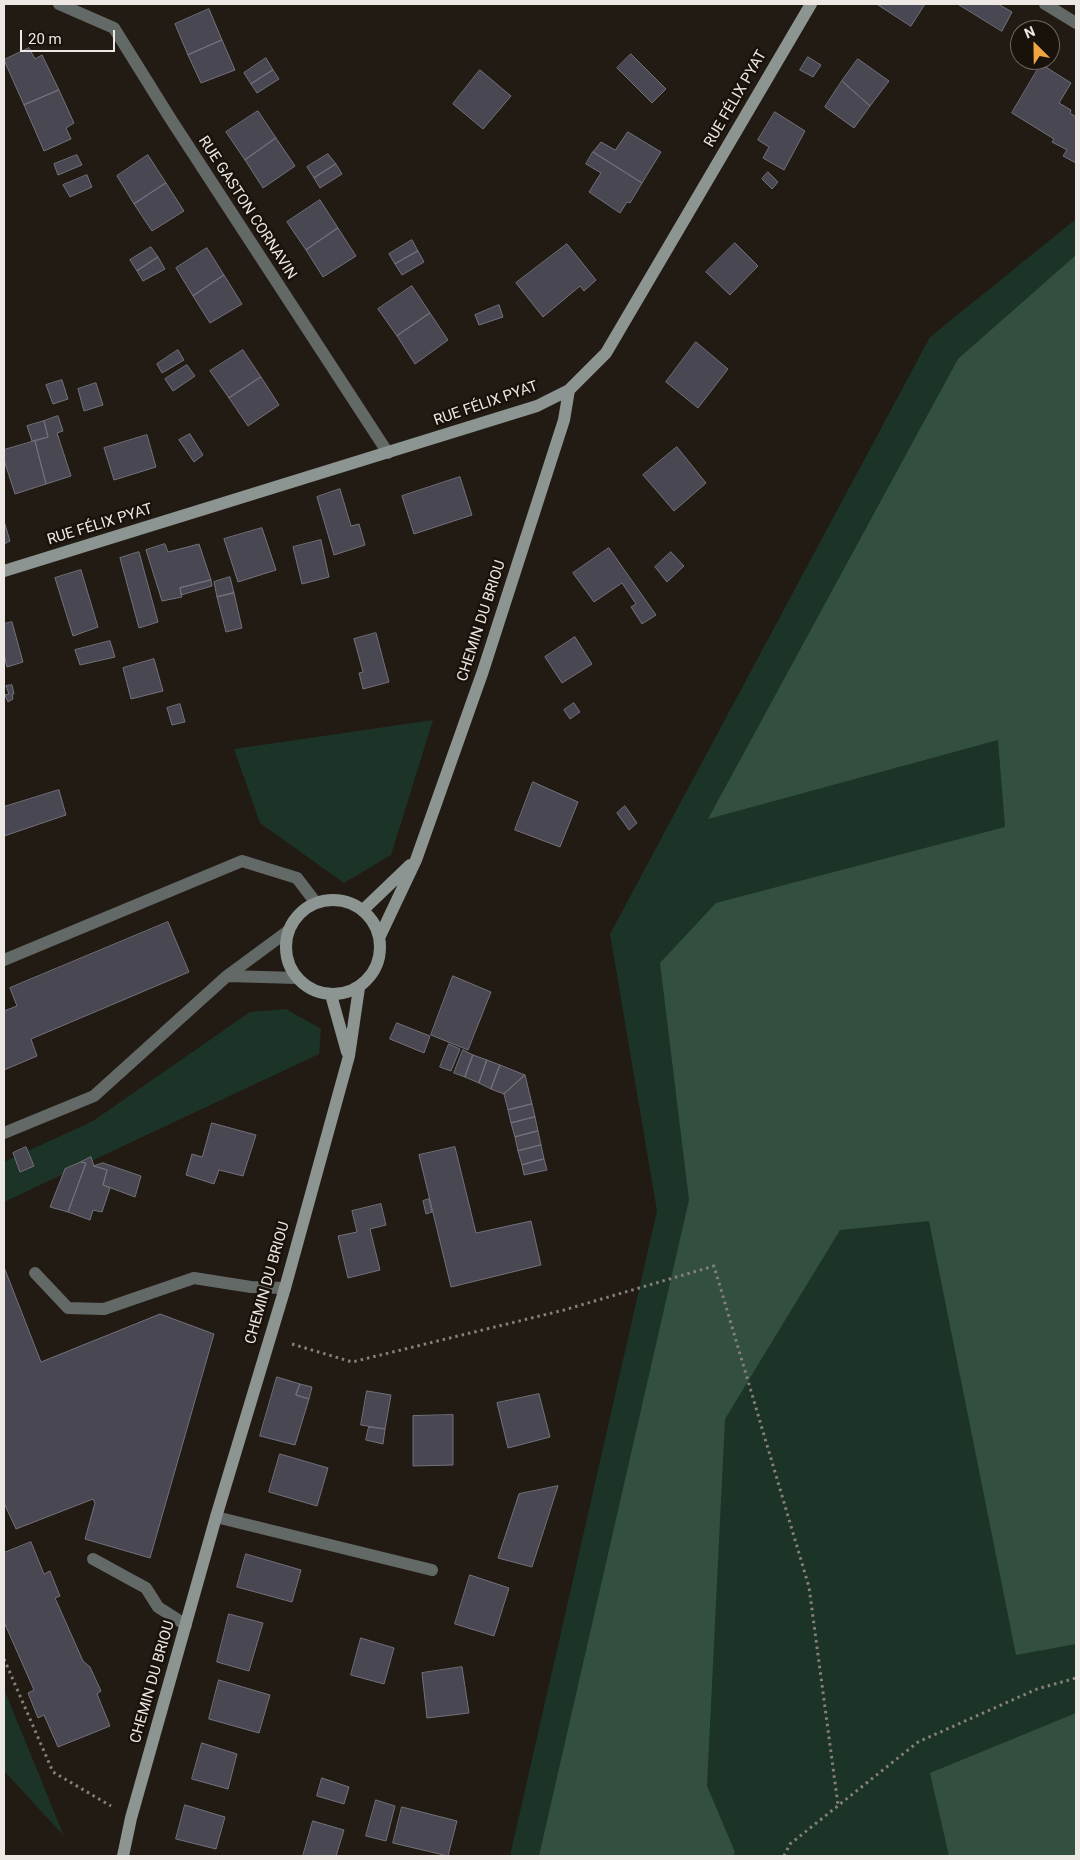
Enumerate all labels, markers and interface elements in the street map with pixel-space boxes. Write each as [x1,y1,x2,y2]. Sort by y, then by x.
scale bar [22,20,118,52]
north arrow [1010,20,1060,70]
text: N [1022,23,1037,41]
text: 20 m [28,30,62,48]
street label: RUE FÉLIX PYAT [701,47,771,151]
street label: RUE GASTON CORNAVIN [194,133,300,283]
street label: RUE FÉLIX PYAT [432,378,540,430]
street label: RUE FÉLIX PYAT [45,500,155,550]
street label: CHEMIN DU BRIOU [454,558,510,684]
street label: CHEMIN DU BRIOU [242,1220,294,1346]
street label: CHEMIN DU BRIOU [127,1619,179,1745]

